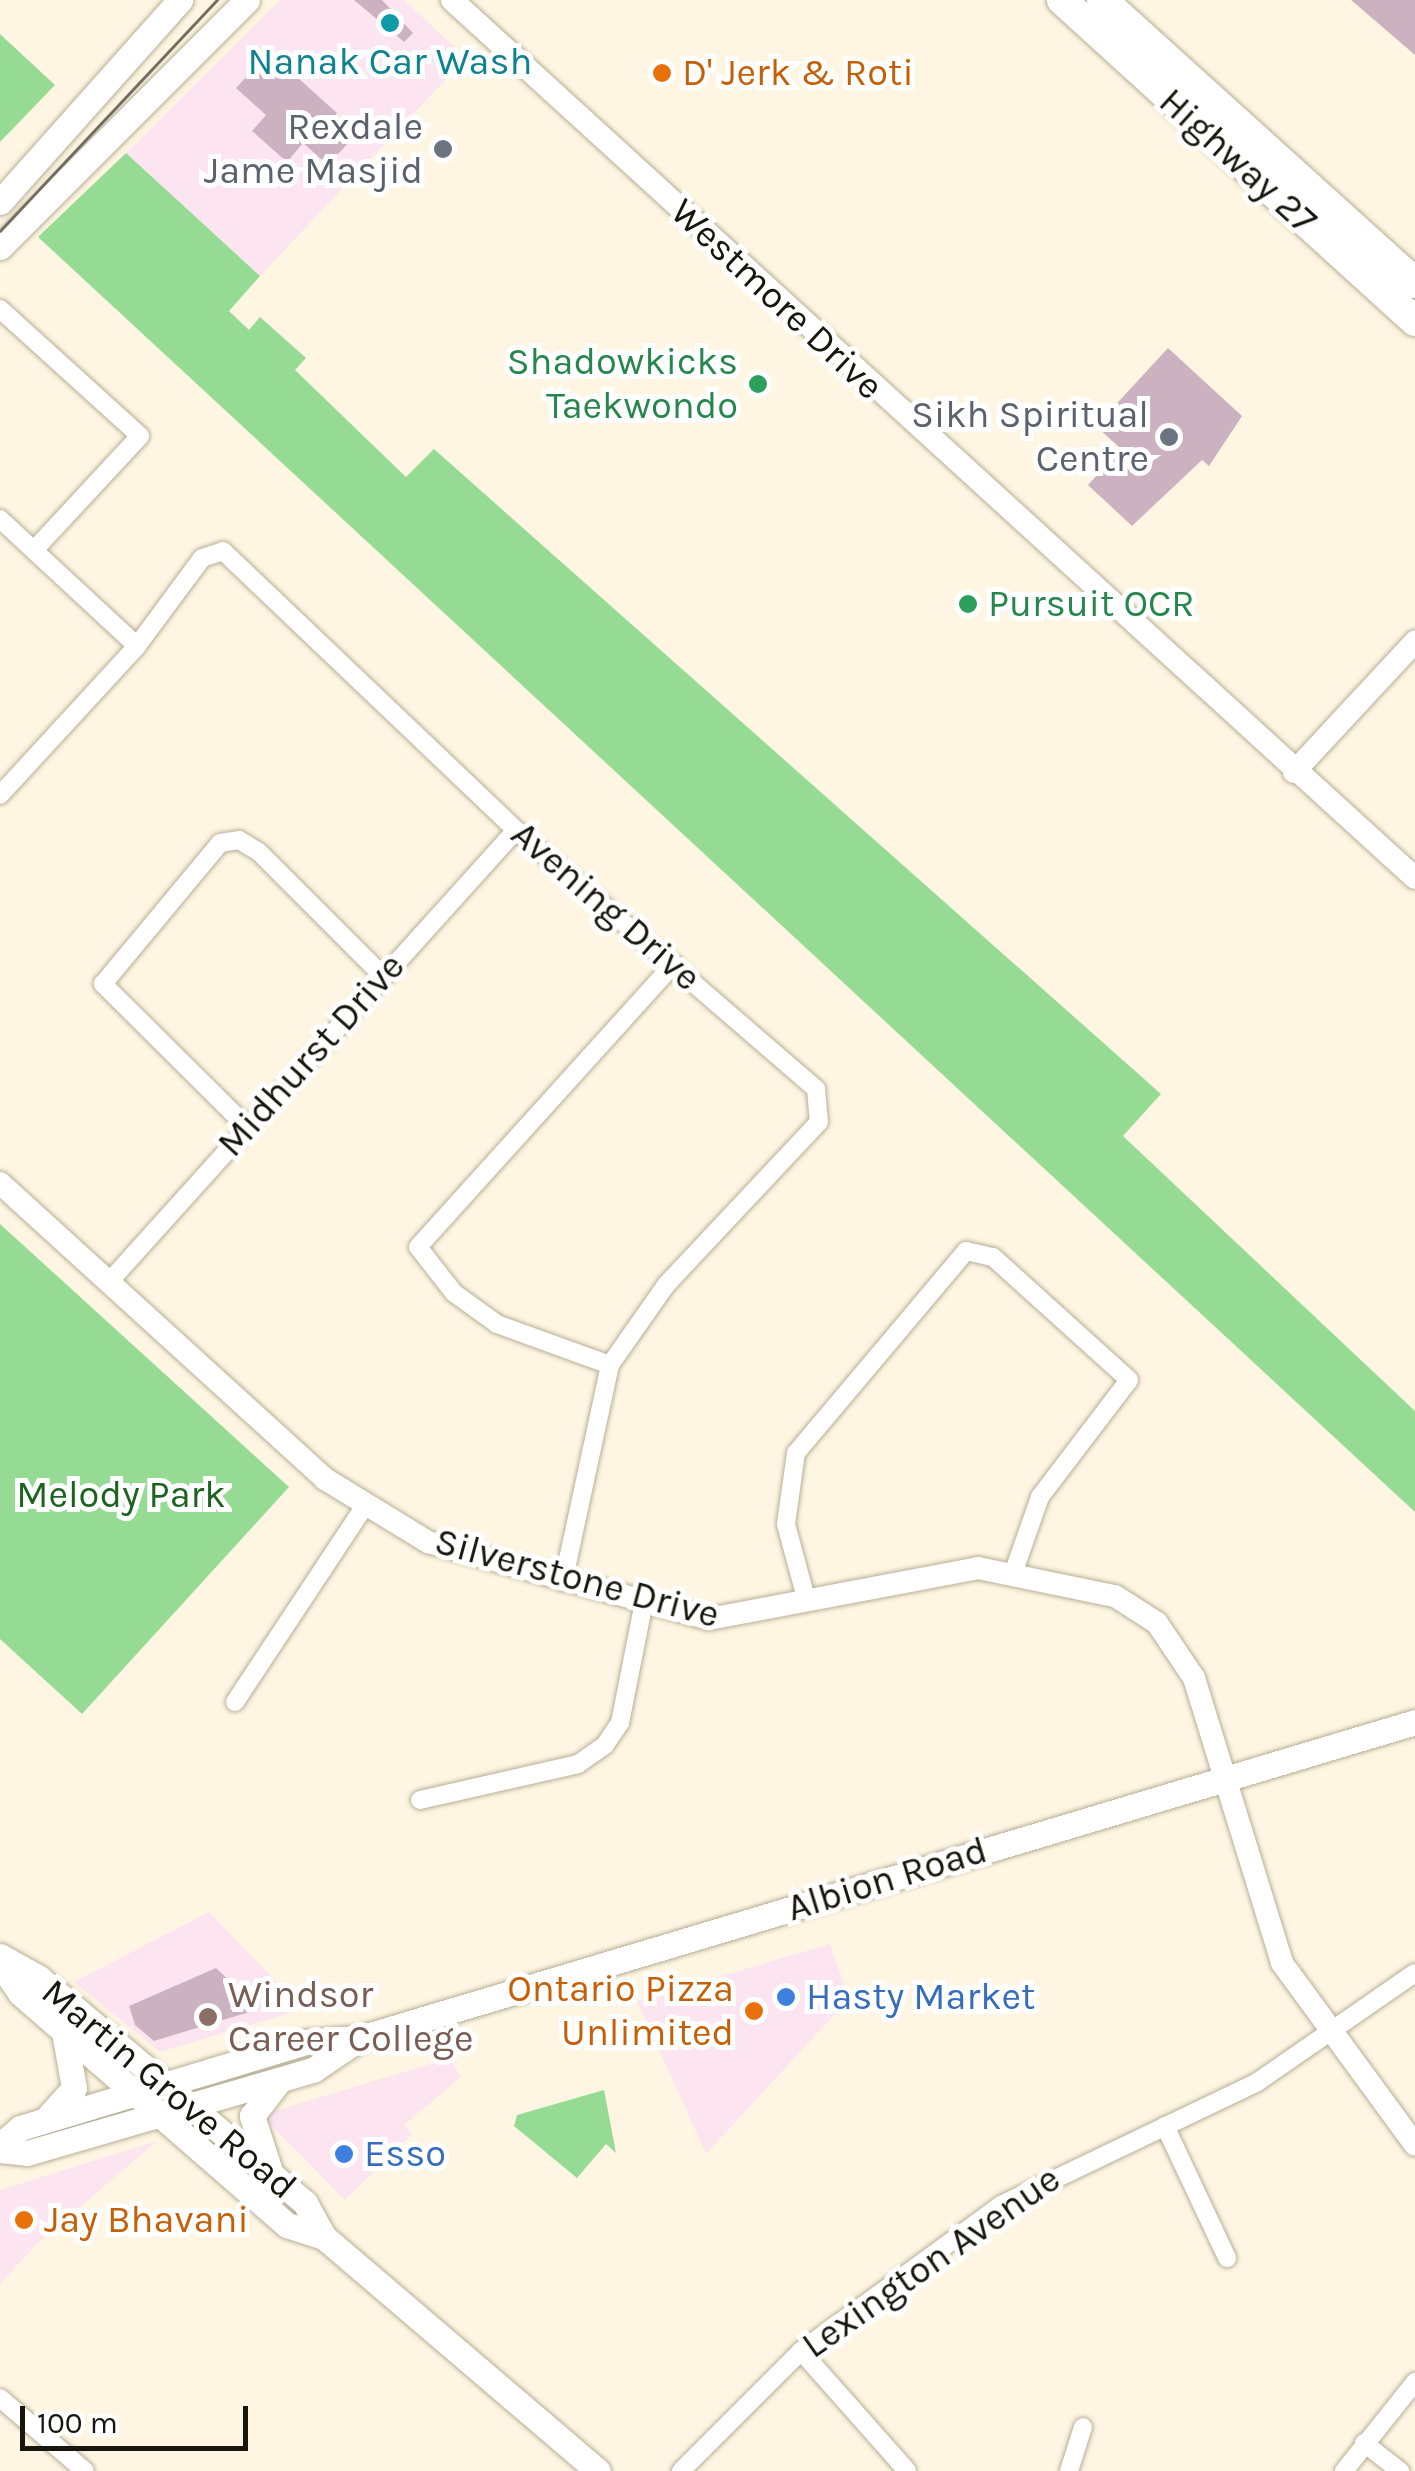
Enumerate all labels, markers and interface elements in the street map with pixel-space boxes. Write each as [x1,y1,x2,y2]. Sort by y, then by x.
marker: Nanak Car Wash [379,12,401,34]
place label: Nanak Car Wash [248,39,532,85]
place label: D' Jerk & Roti [682,50,914,96]
marker: D' Jerk & Roti [651,62,673,84]
street label: Highway 27 [1150,78,1326,244]
place label: Rexdale Jame Masjid [204,104,423,193]
marker: Rexdale Jame Masjid [432,138,454,160]
street label: Westmore Drive [661,189,893,409]
place label: Shadowkicks Taekwondo [507,339,738,428]
marker: Shadowkicks Taekwondo [747,373,769,395]
place label: Sikh Spiritual Centre [911,392,1149,482]
marker: Sikh Spiritual Centre [1158,426,1180,448]
place label: Pursuit OCR [988,581,1194,627]
marker: Pursuit OCR [957,593,979,615]
street label: Avening Drive [502,811,710,1001]
street label: Midhurst Drive [208,944,414,1166]
park label: Melody Park [16,1472,226,1518]
street label: Silverstone Drive [430,1518,724,1638]
street label: Albion Road [782,1827,992,1931]
place label: Ontario Pizza Unlimited [507,1966,734,2056]
street label: Martin Grove Road [32,1969,306,2209]
place label: Windsor Career College [228,1972,474,2062]
place label: Hasty Market [806,1974,1035,2020]
marker: Hasty Market [775,1986,797,2008]
marker: Ontario Pizza Unlimited [743,2000,765,2022]
marker: Windsor Career College [197,2006,219,2028]
place label: Esso [364,2131,446,2177]
marker: Esso [333,2143,355,2165]
street label: Lexington Avenue [793,2156,1069,2368]
place label: Jay Bhavani [44,2197,249,2243]
marker: Jay Bhavani [13,2209,35,2231]
scale bar [25,2386,252,2448]
text: 100 m [37,2405,118,2441]

